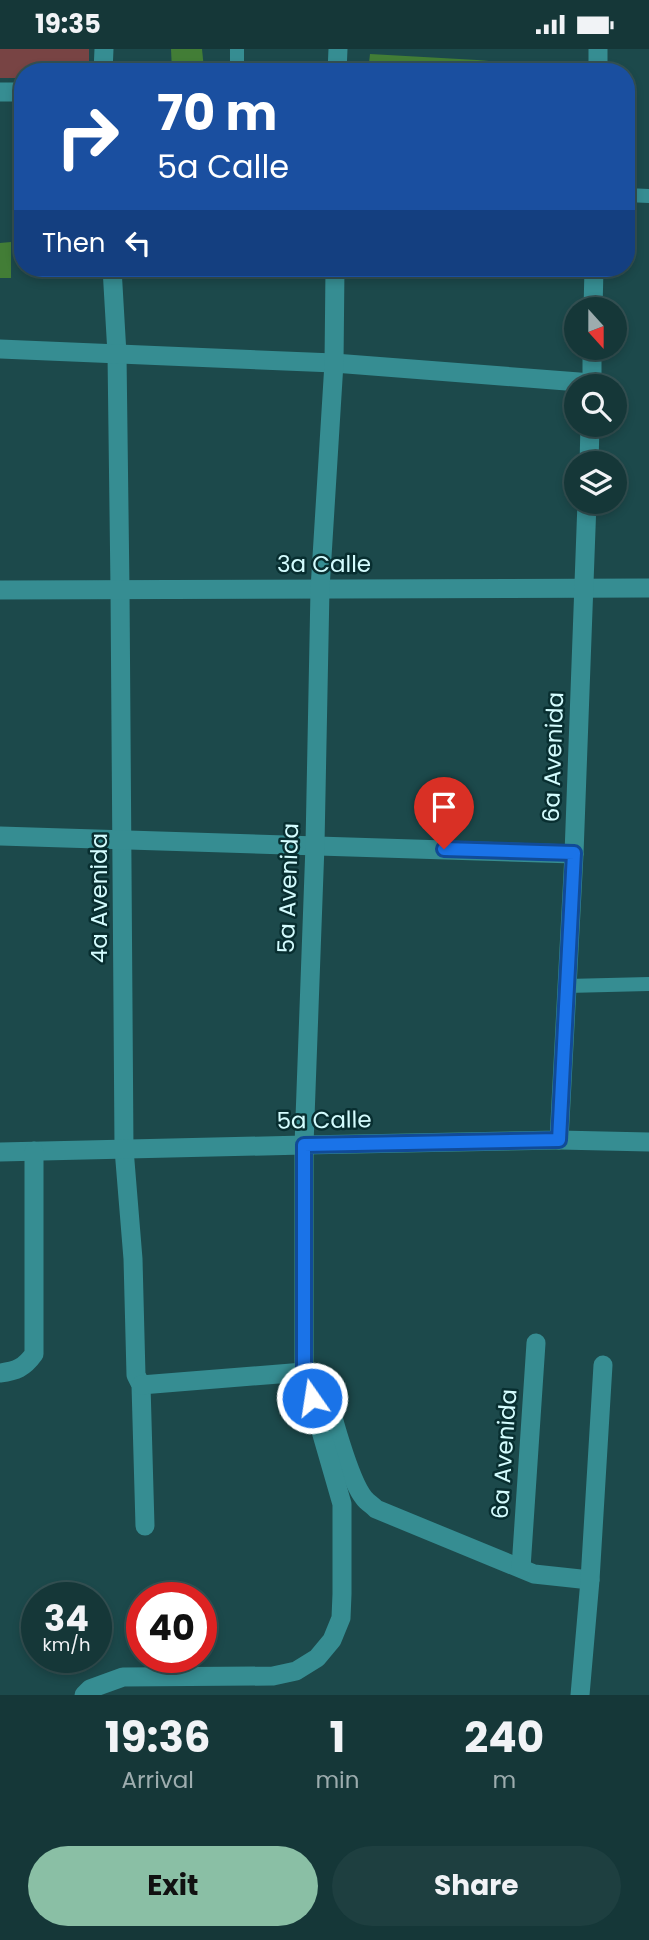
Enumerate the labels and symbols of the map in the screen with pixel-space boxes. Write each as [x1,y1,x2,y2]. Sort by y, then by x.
north arrow [564,297,626,361]
street label: 3a Calle [277,548,371,580]
street label: 6a Avenida [535,691,571,823]
pin [414,777,474,849]
street label: 5a Avenida [270,822,306,954]
street label: 4a Avenida [83,833,115,963]
street label: 5a Calle [276,1103,372,1137]
position arrow [275,1361,349,1435]
street label: 6a Avenida [483,1388,525,1520]
speed limit sign: 40 [126,1582,217,1673]

